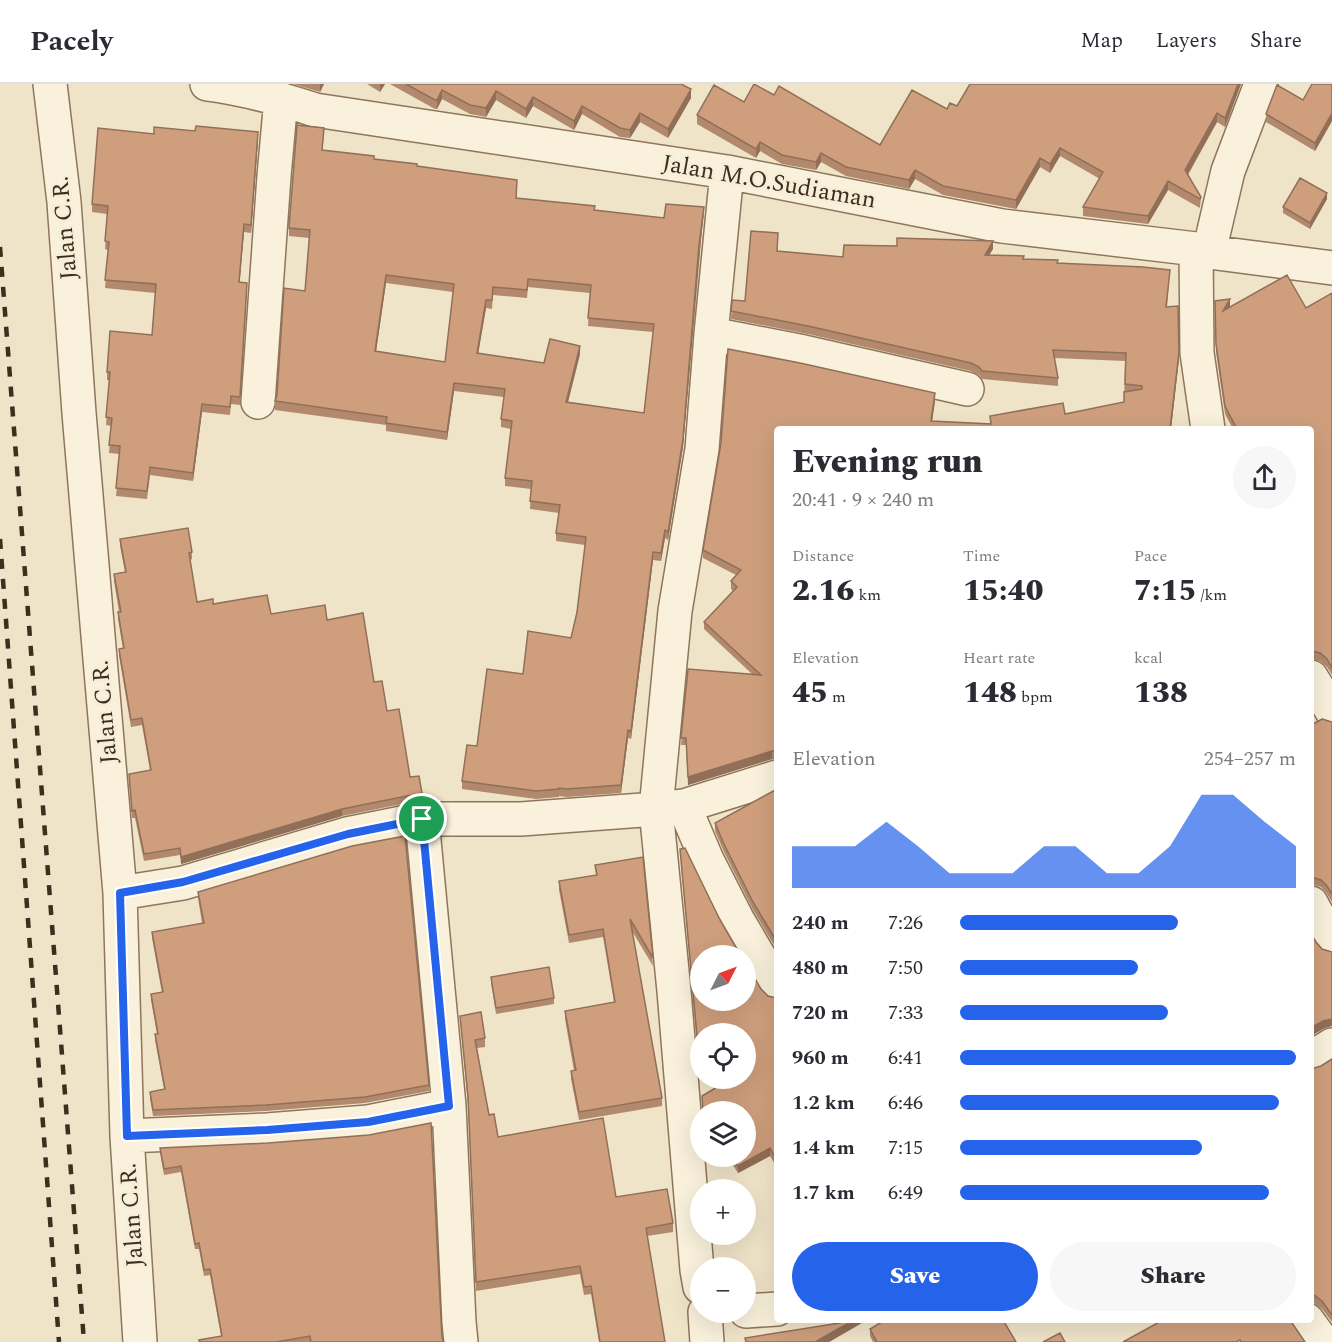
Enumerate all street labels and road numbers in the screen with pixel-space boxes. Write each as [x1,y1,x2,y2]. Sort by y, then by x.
street label: Jalan M.O.Sudiaman [659,145,879,219]
street label: Jalan C.R. [43,174,87,282]
street label: Jalan C.R. [83,658,127,766]
street label: Jalan C.R. [110,1162,154,1268]

